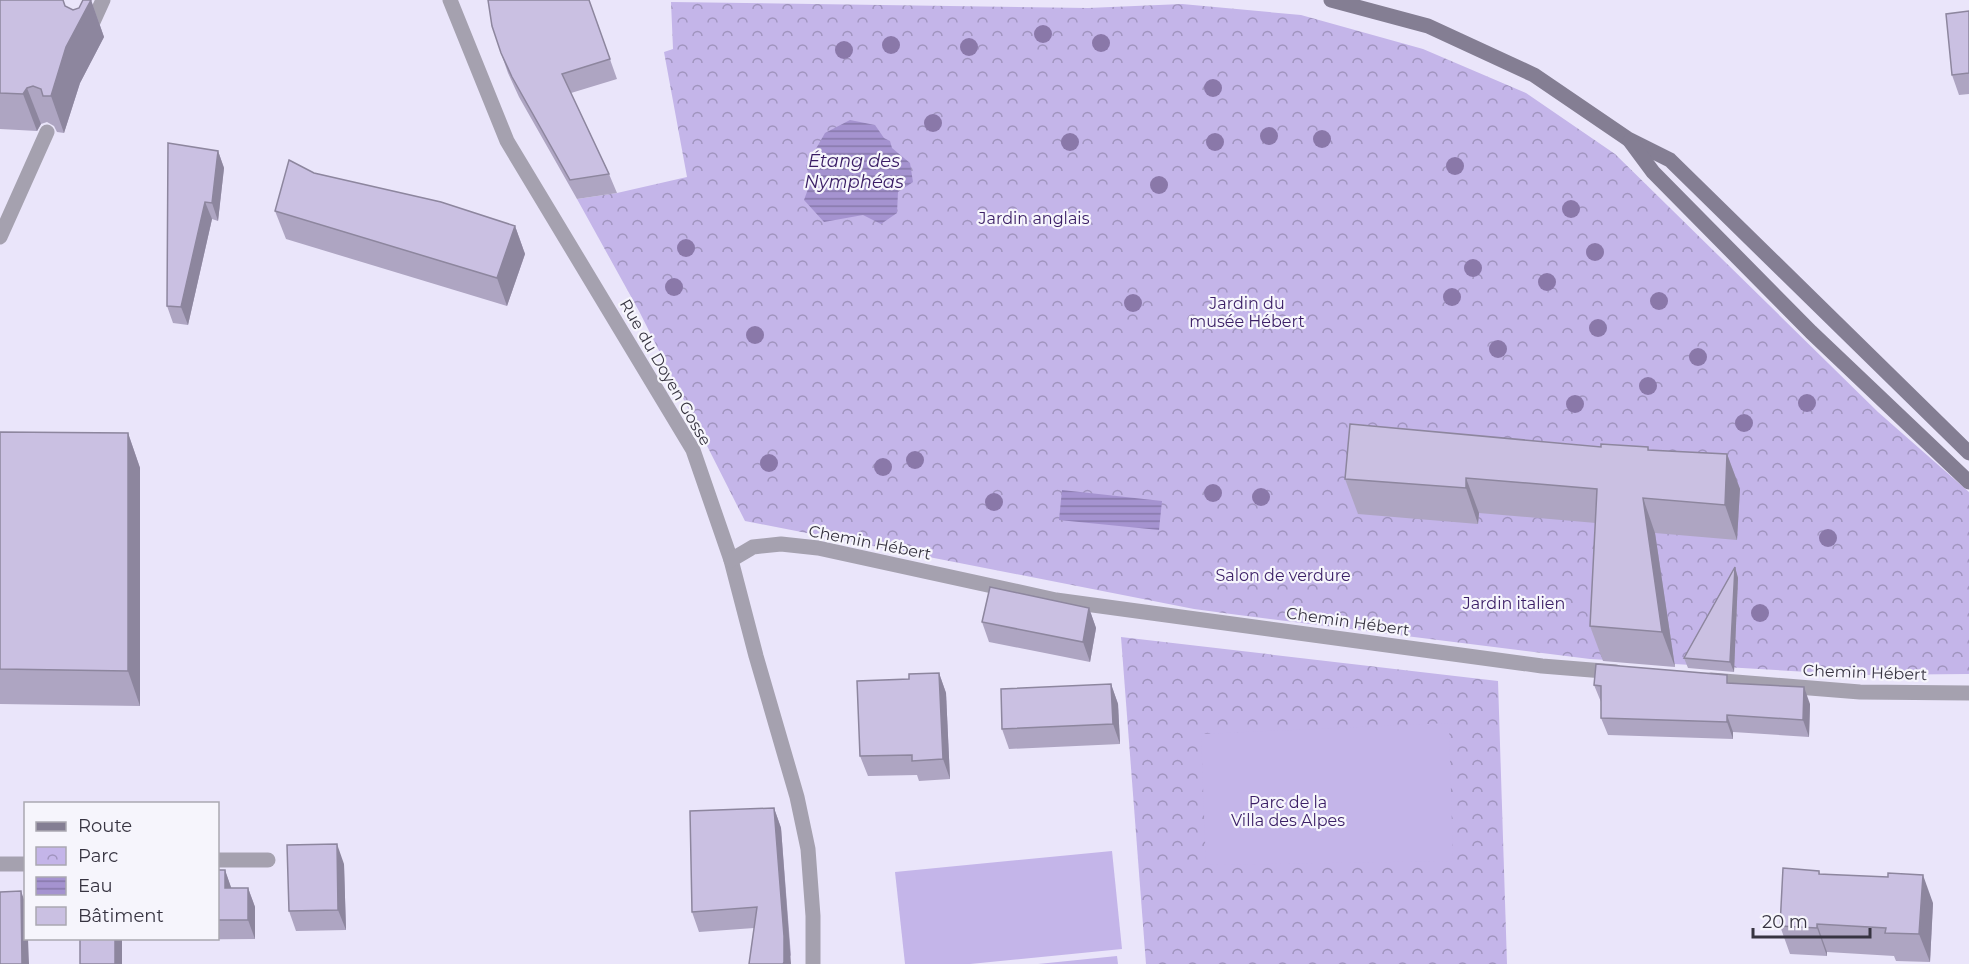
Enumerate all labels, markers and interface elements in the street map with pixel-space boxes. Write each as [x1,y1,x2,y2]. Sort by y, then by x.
water label: Étang des Nymphéas [804,150,904,193]
park label: Jardin anglais [978,209,1090,228]
park label: Jardin du musée Hébert [1189,294,1305,331]
street label: Rue du Doyen Gosse [616,296,715,449]
street label: Chemin Hébert [807,521,933,564]
park label: Salon de verdure [1215,566,1351,585]
park label: Jardin italien [1462,594,1565,613]
street label: Chemin Hébert [1285,603,1411,640]
street label: Chemin Hébert [1802,661,1928,684]
park label: Parc de la Villa des Alpes [1231,793,1345,830]
legend [24,802,219,940]
text: Route [78,815,132,837]
text: Parc [78,845,118,867]
text: Eau [78,875,113,897]
scale bar [1753,901,1870,939]
text: Bâtiment [78,905,164,927]
text: 20 m [1762,911,1808,933]

